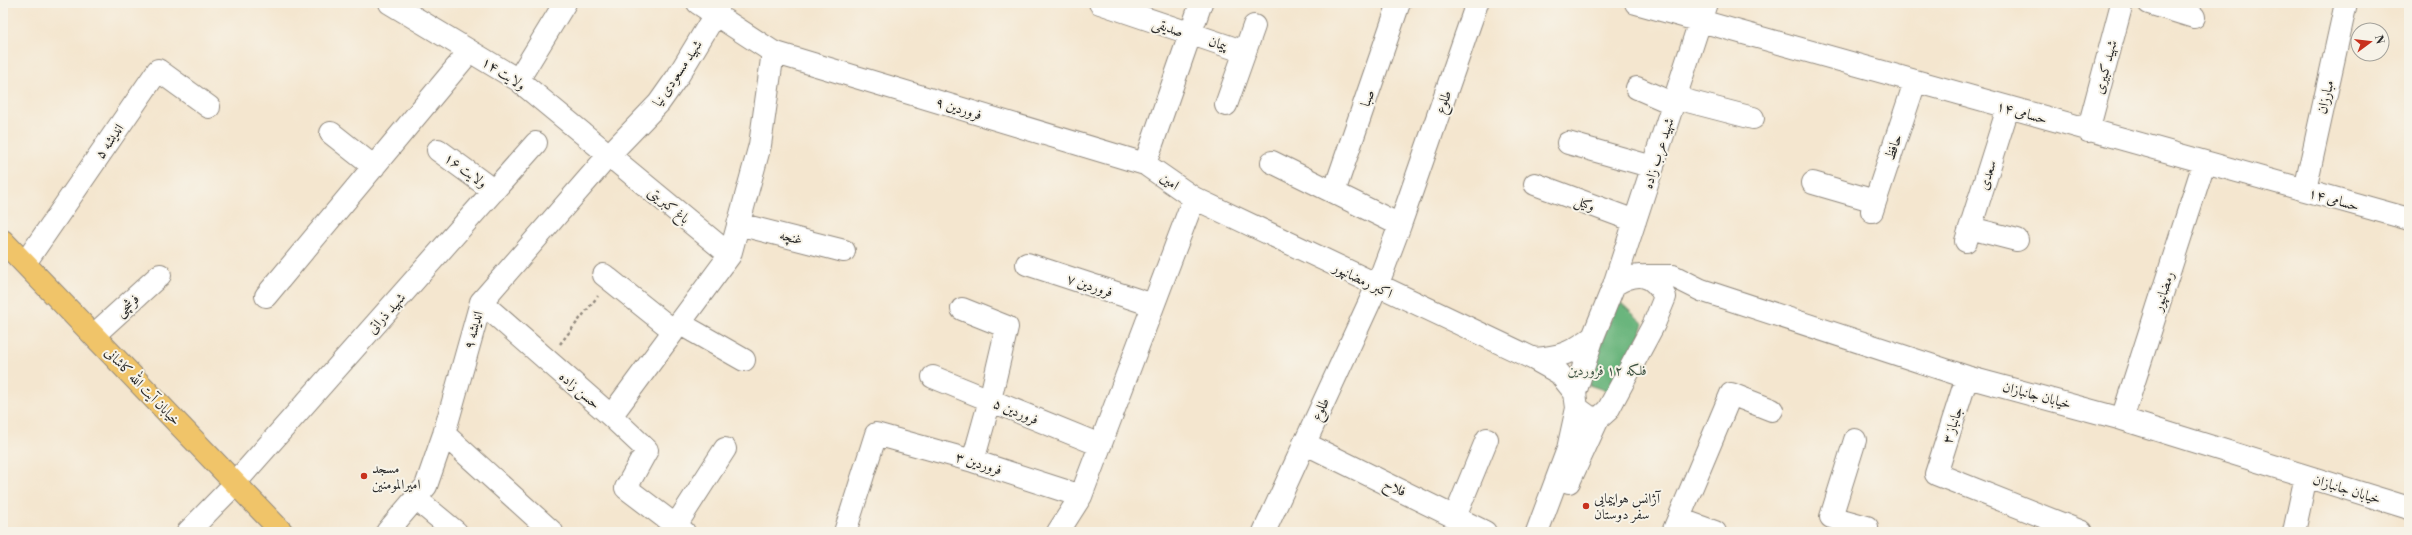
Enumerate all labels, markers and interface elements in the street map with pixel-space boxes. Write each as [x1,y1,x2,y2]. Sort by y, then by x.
street label: صدیقی [1149,14,1186,43]
north arrow [2350,22,2390,62]
street label: پیمان [1206,33,1230,55]
text: N [2371,34,2387,46]
street label: شهید مسعودی نیا [649,37,707,110]
street label: شهید کبیری [2090,38,2122,96]
street label: ولایت ۱۴ [478,53,529,95]
street label: مبارزان [2313,78,2339,116]
street label: صبا [1357,88,1379,109]
street label: طلوع [1432,88,1458,117]
street label: فروردین ۹ [933,93,984,124]
street label: حسامی ۱۴ [1994,97,2049,129]
street label: شهید عرب زاده [1639,115,1679,191]
street label: اندیشه ۵ [91,121,128,163]
street label: حافظ [1881,132,1907,163]
street label: ولایت ۱۶ [440,149,490,192]
street label: سعدی [1975,158,2001,192]
street label: امین [1156,169,1182,195]
street label: باغ کبریتی [643,183,693,230]
street label: حسامی ۱۴ [2306,184,2361,216]
street label: وکیل [1571,192,1597,217]
street label: غنچه [777,226,804,249]
street label: اکبر رمضانپور [1328,258,1395,303]
street label: رمضانپور [2148,269,2179,315]
street label: فروردین ۷ [1064,270,1115,302]
street label: شهید ذراتی [364,289,410,338]
street label: فرشچی [112,290,143,321]
street label: اندیشه ۹ [460,309,488,351]
street label: خیابان آیت الله کاشانی [100,342,186,430]
park label: فلکه ۱۲ فروردین [1567,362,1647,380]
street label: حسن زاده [555,368,604,414]
street label: خیابان جانبازان [2000,378,2073,414]
street label: فروردین ۵ [990,395,1041,429]
street label: طلوع [1308,395,1336,425]
street label: جانباز ۳ [1939,405,1967,446]
street label: فروردین ۳ [953,448,1004,479]
place label: مسجد امیرالمومنین [372,460,421,494]
marker: مسجد امیرالمومنین [359,471,369,481]
street label: خیابان جانبازان [2310,471,2383,509]
street label: فلاح [1379,475,1409,504]
place label: آژانس هواپیمایی سفر دوستان [1594,490,1662,524]
marker: آژانس هواپیمایی سفر دوستان [1581,501,1591,511]

